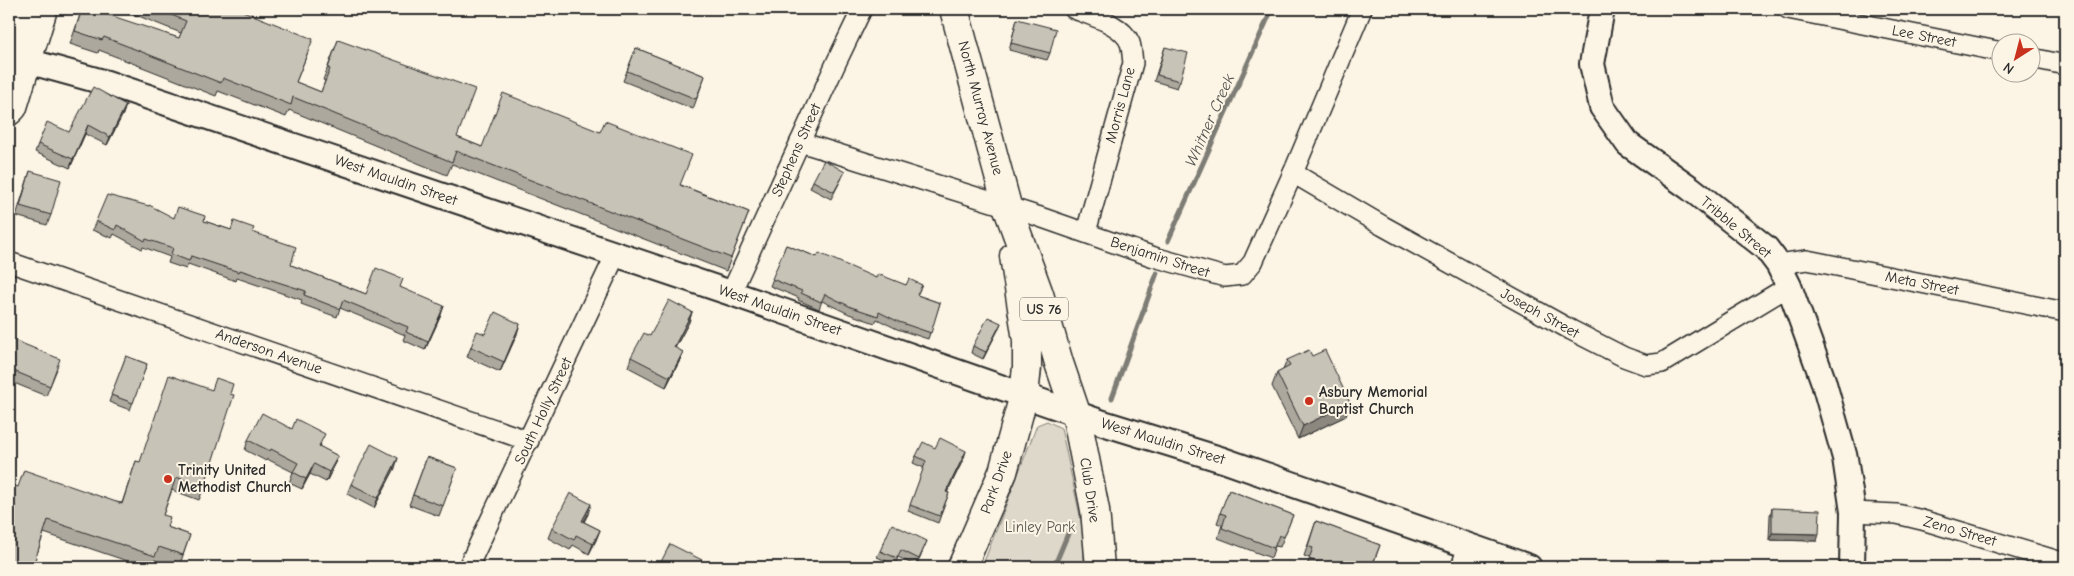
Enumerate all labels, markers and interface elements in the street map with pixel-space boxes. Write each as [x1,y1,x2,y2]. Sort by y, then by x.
street label: Lee Street [1890,21,1958,51]
north arrow [1992,32,2042,82]
street label: North Murray Avenue [954,39,1008,177]
text: N [2000,59,2017,78]
street label: Morris Lane [1101,65,1139,145]
water label: Whitner Creek [1181,71,1238,169]
street label: Stephens Street [767,100,825,199]
street label: West Mauldin Street [332,151,460,210]
street label: Tribble Street [1697,192,1775,262]
street label: Benjamin Street [1108,233,1212,282]
street label: Meta Street [1884,267,1961,299]
street label: West Mauldin Street [716,281,844,340]
street label: Joseph Street [1498,284,1583,342]
road number: US 76 [1020,298,1068,320]
street label: Anderson Avenue [213,324,325,378]
street label: South Holly Street [510,354,576,467]
place label: Asbury Memorial Baptist Church [1319,383,1428,418]
marker: Asbury Memorial Baptist Church [1303,395,1315,407]
street label: West Mauldin Street [1099,414,1228,469]
street label: Park Drive [976,447,1016,516]
street label: Club Drive [1076,456,1104,524]
place label: Trinity United Methodist Church [178,461,292,496]
marker: Trinity United Methodist Church [162,473,174,485]
street label: Zeno Street [1921,512,1999,550]
park label: Linley Park [1005,518,1076,536]

